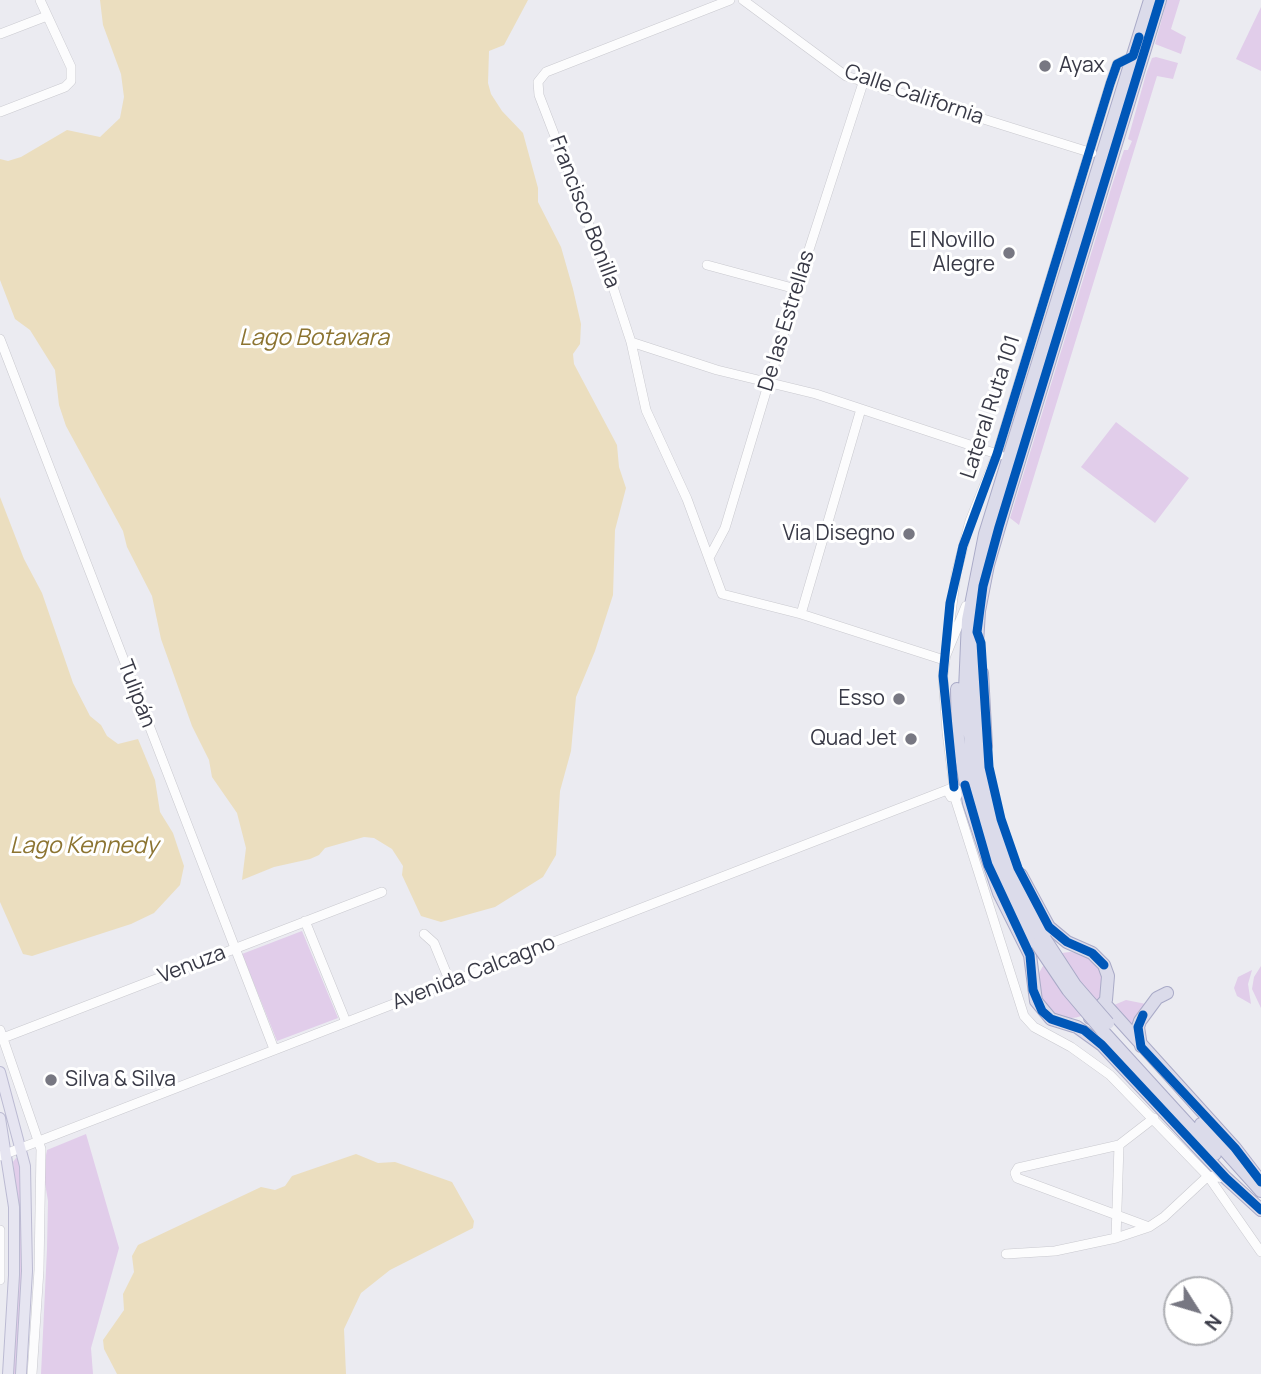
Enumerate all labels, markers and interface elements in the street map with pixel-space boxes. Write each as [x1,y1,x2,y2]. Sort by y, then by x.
place label: Ayax [1059,53,1105,79]
marker: Ayax [1037,58,1053,74]
street label: Calle California [841,59,987,131]
street label: Francisco Bonilla [543,132,625,292]
place label: El Novillo Alegre [910,228,995,278]
marker: El Novillo Alegre [1001,245,1017,261]
street label: De las Estrellas [754,248,820,394]
water label: Lago Botavara [239,325,389,353]
street label: Lateral Ruta 101 [956,332,1026,482]
place label: Via Disegno [782,521,895,547]
marker: Via Disegno [901,526,917,542]
street label: Tulipán [112,657,160,731]
place label: Esso [839,686,885,712]
marker: Esso [891,691,907,707]
place label: Quad Jet [811,726,897,752]
marker: Quad Jet [903,731,919,747]
water label: Lago Kennedy [10,833,158,861]
street label: Avenida Calcagno [389,930,559,1016]
street label: Venuza [155,941,229,989]
place label: Silva & Silva [65,1067,176,1093]
marker: Silva & Silva [43,1072,59,1088]
north arrow [1163,1276,1233,1346]
text: N [1199,1309,1228,1336]

